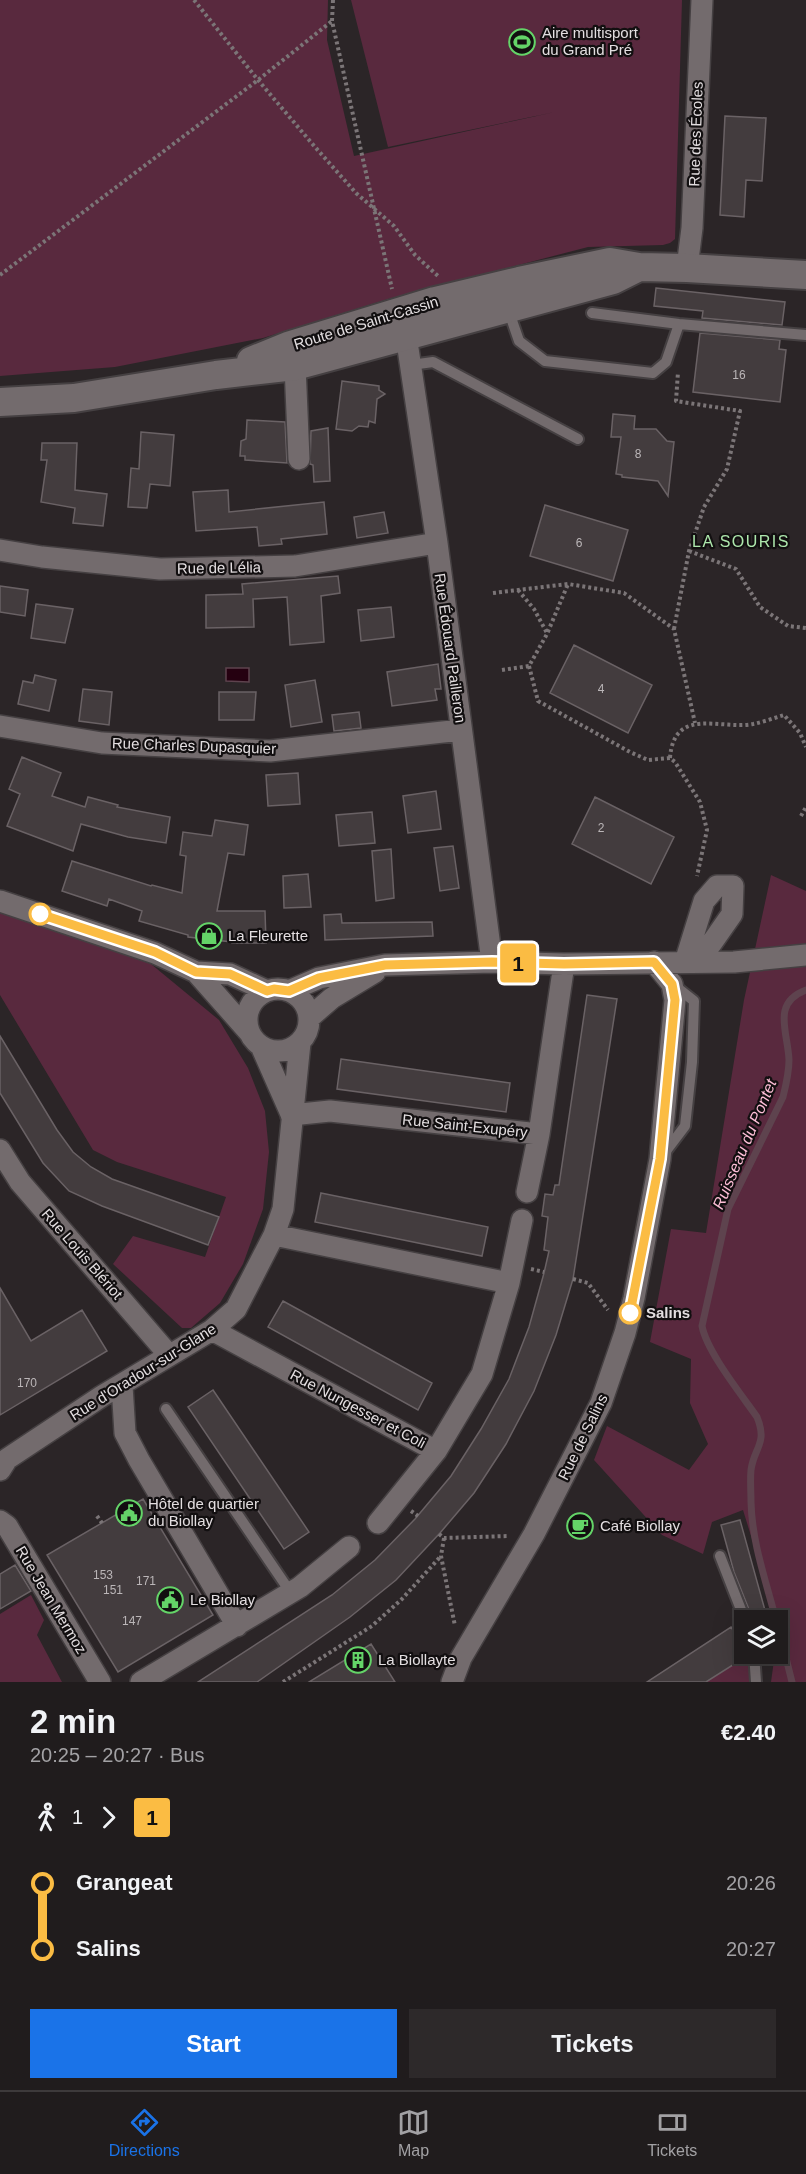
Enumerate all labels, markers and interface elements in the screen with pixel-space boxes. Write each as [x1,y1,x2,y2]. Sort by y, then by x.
place label: Aire multisport du Grand Pré [542,24,639,58]
sports icon: Aire multisport du Grand Pré [507,27,537,57]
street label: Rue des Écoles [685,81,706,187]
street label: Route de Saint-Cassin [292,292,440,353]
house number: 16 [732,368,746,382]
house number: 8 [635,447,642,461]
district label: LA SOURIS [692,533,790,550]
house number: 6 [576,536,583,550]
street label: Rue de Lélia [177,558,262,577]
street label: Rue Édouard Pailleron [432,572,469,724]
house number: 4 [598,682,605,696]
street label: Rue Charles Dupasquier [112,734,276,757]
house number: 2 [598,821,605,835]
unlabelled marker [29,903,51,925]
shop icon: La Fleurette [194,921,224,951]
place label: La Fleurette [228,927,308,944]
line badge: 1 [498,944,538,982]
text: 1 [512,952,524,975]
water label: Ruisseau du Pontet [709,1076,780,1212]
street label: Rue Saint-Exupéry [402,1110,529,1141]
street label: Rue Louis Blériot [38,1205,127,1303]
marker: Salins [619,1302,641,1324]
place label: Salins [646,1304,690,1321]
street label: Rue d'Oradour-sur-Glane [67,1320,219,1424]
street label: Rue Nungesser et Coli [288,1366,429,1451]
house number: 170 [17,1376,37,1390]
street label: Rue de Salins [554,1391,611,1482]
place label: Hôtel de quartier du Biollay [148,1495,259,1529]
public building icon: Hôtel de quartier du Biollay [114,1498,144,1528]
cafe icon: Café Biollay [565,1511,595,1541]
place label: Café Biollay [600,1517,681,1534]
street label: Rue Jean Mermoz [13,1543,90,1657]
house number: 153 [93,1568,113,1582]
house number: 171 [136,1574,156,1588]
house number: 151 [103,1583,123,1597]
public building icon: Le Biollay [155,1585,185,1615]
place label: Le Biollay [190,1591,256,1608]
map controls [734,1610,788,1664]
button: layers [734,1610,788,1664]
house number: 147 [122,1614,142,1628]
building icon: La Biollayte [343,1645,373,1675]
place label: La Biollayte [378,1651,456,1668]
text: 2 min [30,1703,116,1740]
text: €2.40 [721,1720,776,1745]
text: 20:25 – 20:27 · Bus [30,1744,205,1766]
icon: walk [30,1801,63,1834]
icon: forward [92,1801,125,1834]
text: 1 [72,1806,83,1828]
text: 1 [146,1806,158,1829]
text: Grangeat [76,1870,173,1895]
text: 20:26 [726,1872,776,1894]
text: Salins [76,1936,141,1961]
text: 20:27 [726,1938,776,1960]
button: Start [30,2009,397,2078]
button: Tickets [409,2009,776,2078]
tab: Directions [109,2106,180,2160]
tab: Map [397,2106,430,2160]
tab: Tickets [647,2106,697,2160]

